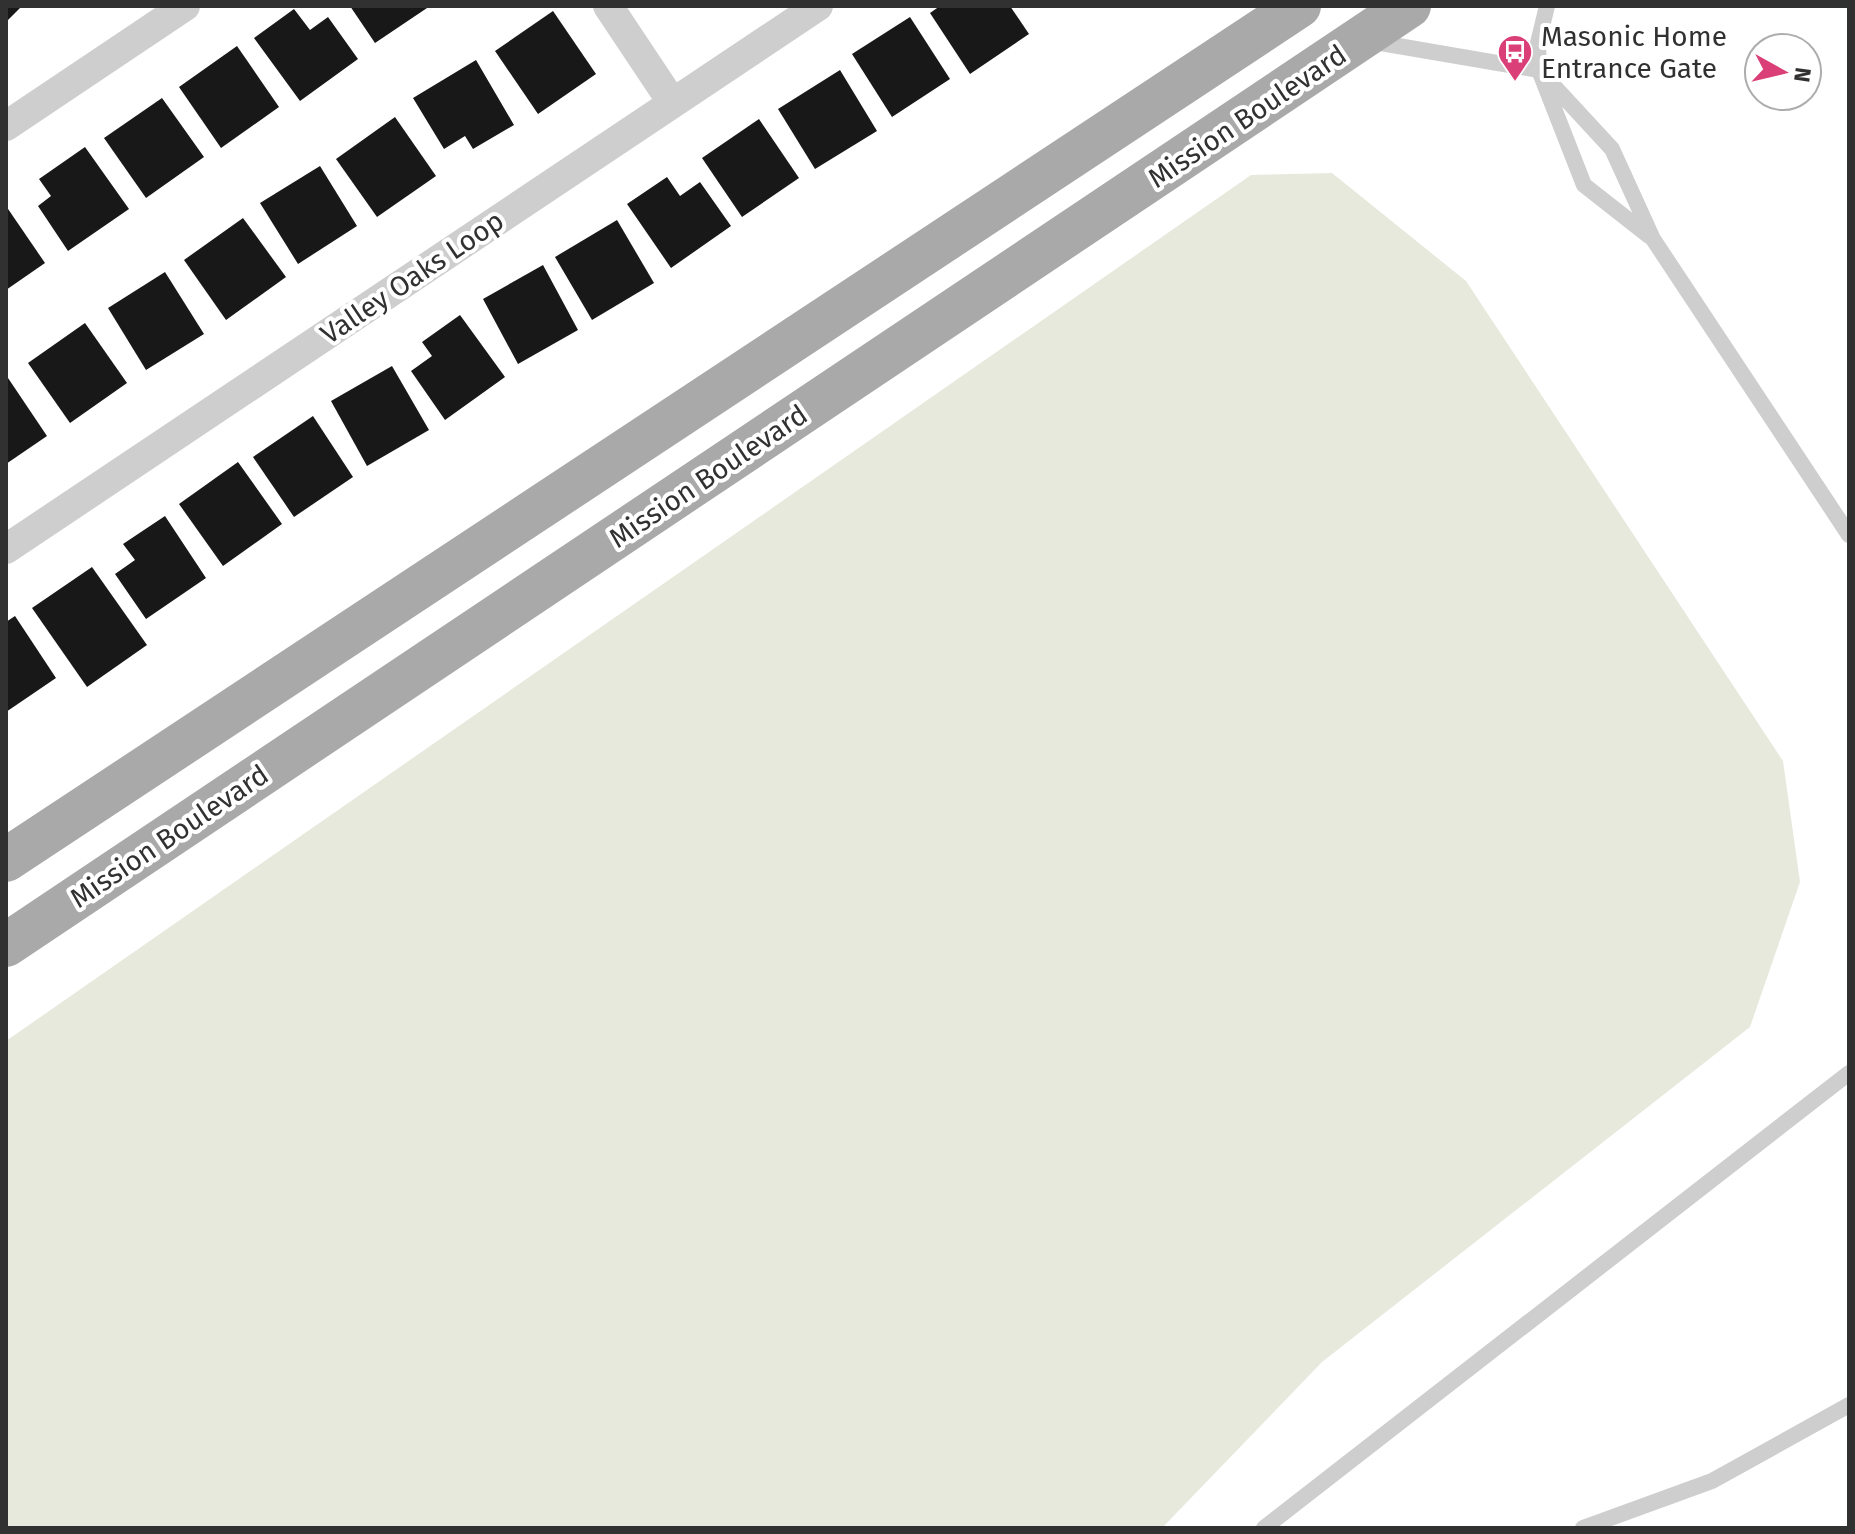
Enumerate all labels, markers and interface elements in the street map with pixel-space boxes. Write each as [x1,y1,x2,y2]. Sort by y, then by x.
place label: Masonic Home Entrance Gate [1541,20,1727,85]
north arrow [1743,32,1823,112]
bus stop icon: Masonic Home Entrance Gate [1496,33,1534,83]
street label: Mission Boulevard [1142,38,1353,195]
text: N [1788,66,1817,84]
street label: Valley Oaks Loop [315,204,510,351]
street label: Mission Boulevard [603,398,814,555]
street label: Mission Boulevard [64,758,275,915]

